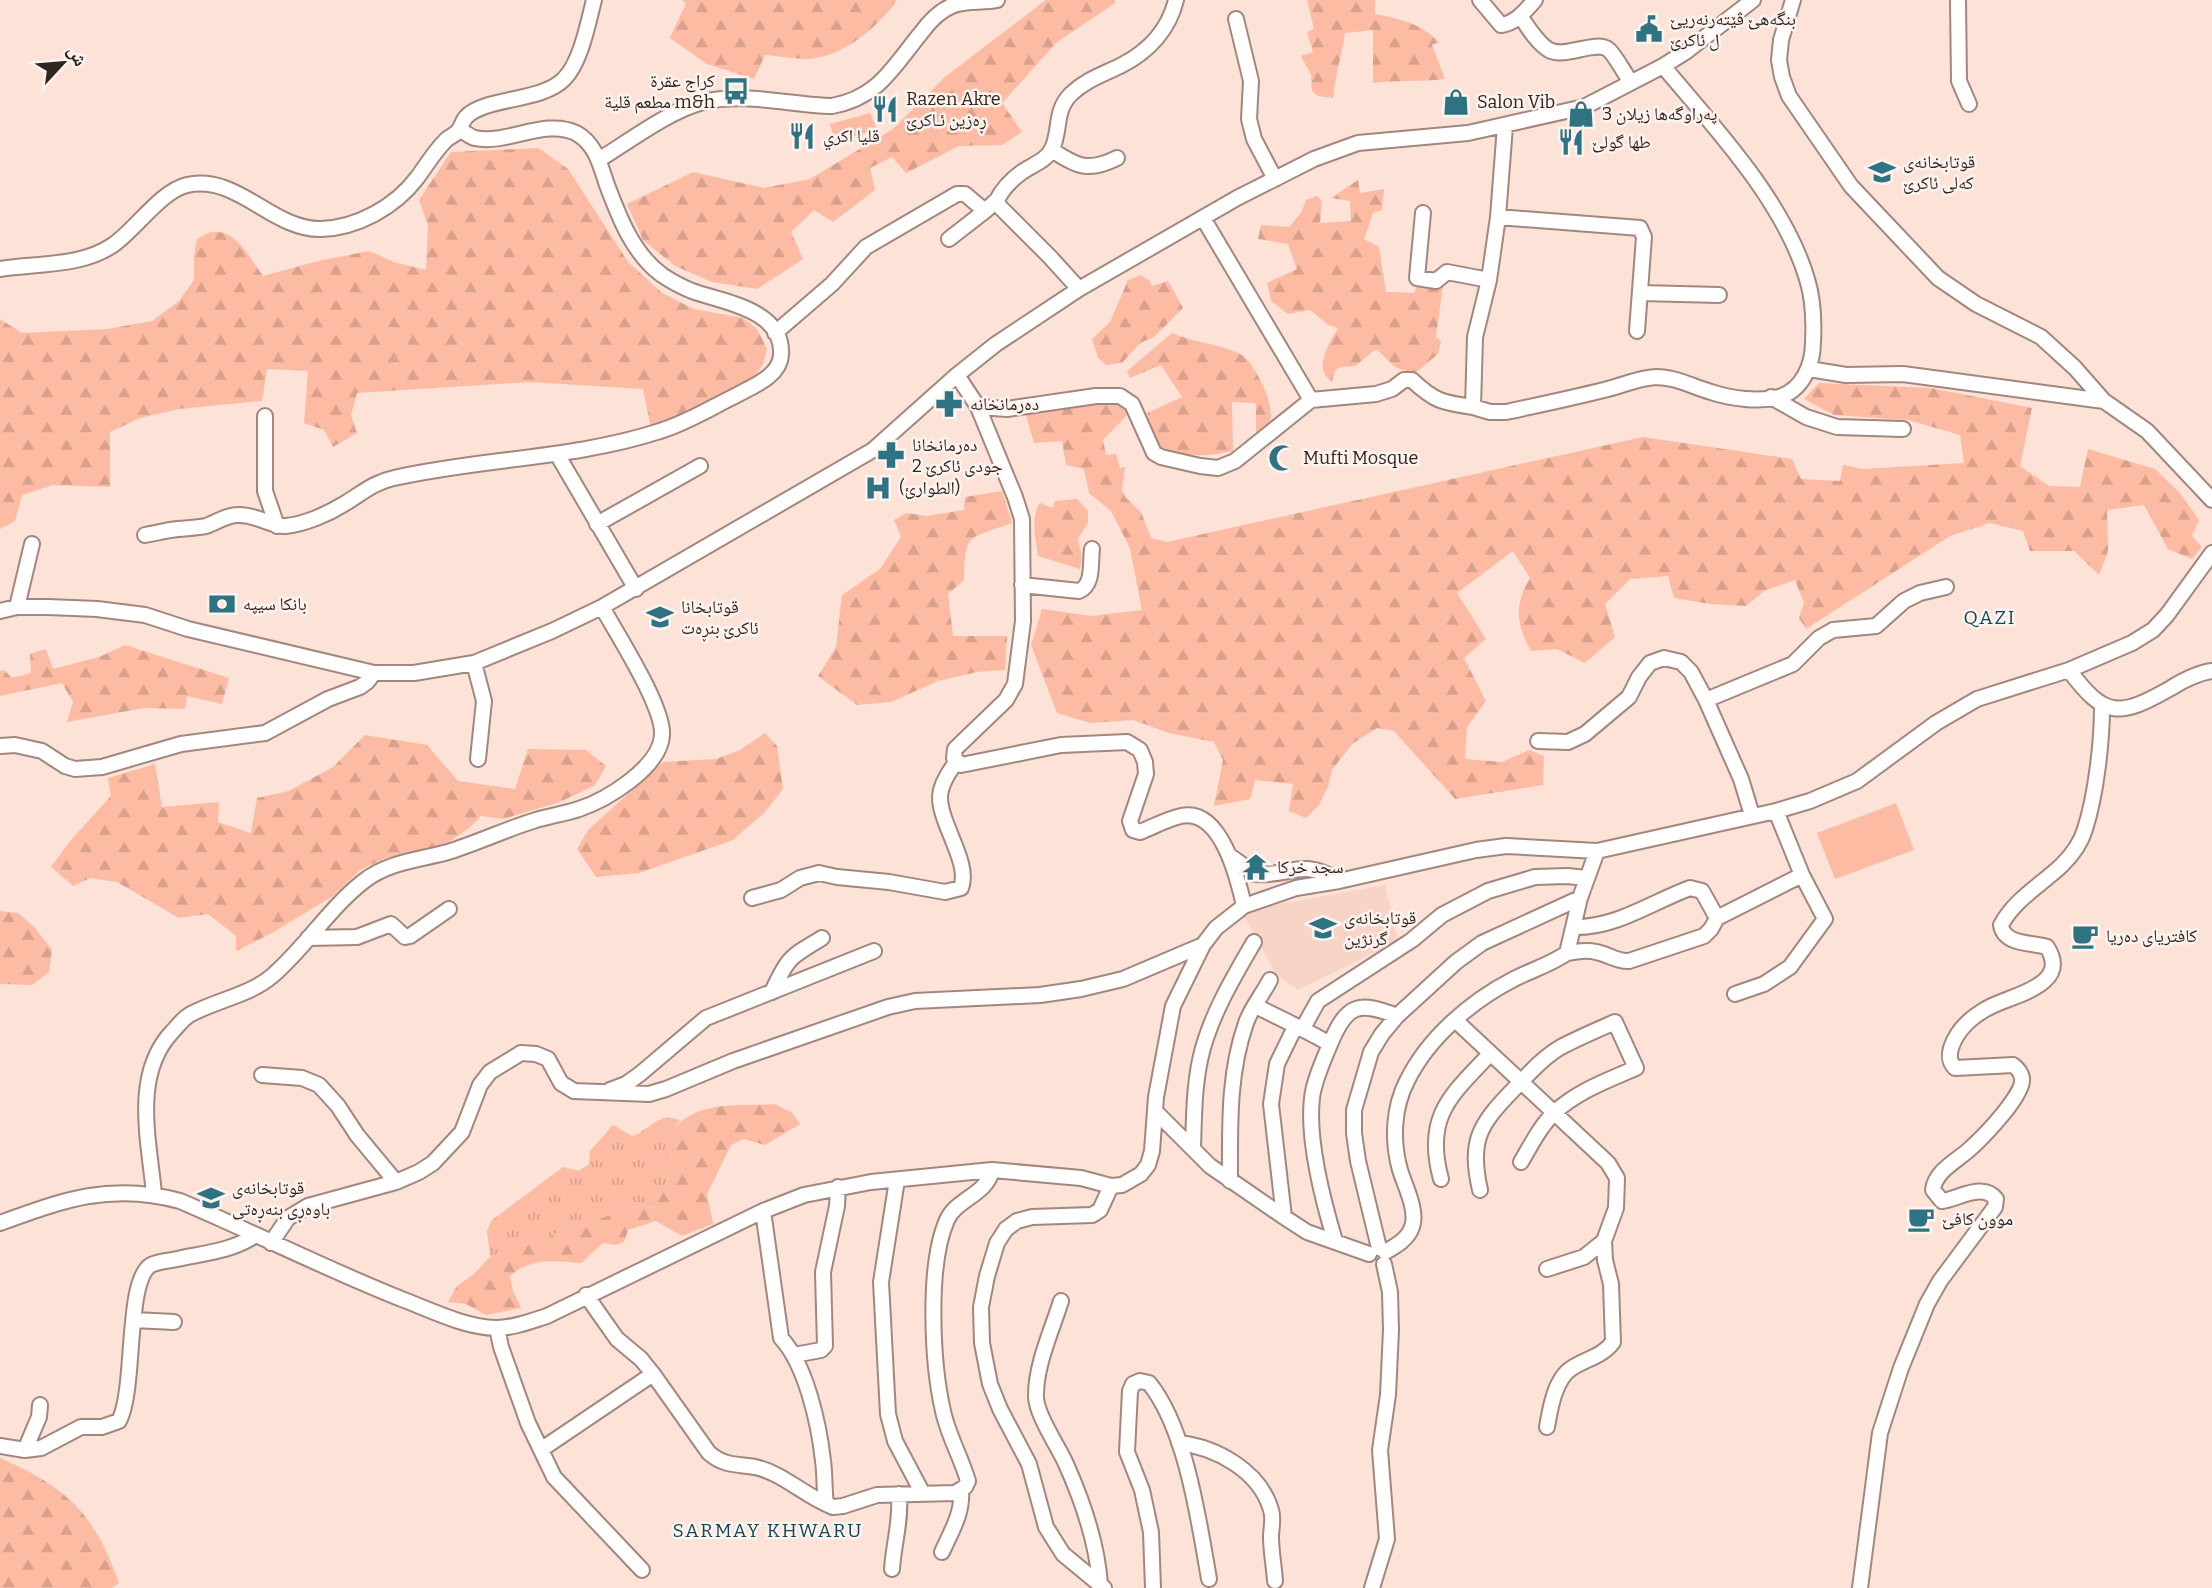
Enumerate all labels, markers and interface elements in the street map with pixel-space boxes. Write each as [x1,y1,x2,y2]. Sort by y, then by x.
place label: بنگەهێ ڤێتەرنەریێ ل ئاکرێ [1670,8,1796,51]
public building icon: بنگەهێ ڤێتەرنەریێ ل ئاکرێ [1634,14,1664,44]
north arrow [28,28,98,98]
text: ش [63,42,93,70]
place label: كراج عقرة مطعم قلية m&h [604,70,716,114]
bus stop icon: كراج عقرة مطعم قلية m&h [721,76,751,106]
shop icon: Salon Vib [1441,87,1471,117]
place label: Razen Akre ڕەزین ئـاکرێ [906,88,1001,134]
place label: Salon Vib [1477,91,1555,113]
restaurant icon: Razen Akre ڕەزین ئـاکرێ [870,94,900,124]
shop icon: پەراوگەها زیلان 3 [1566,99,1596,129]
place label: پەراوگەها زیلان 3 [1602,103,1717,125]
restaurant icon: قليا اكري [787,121,817,151]
place label: قليا اكري [823,125,880,151]
restaurant icon: طها گولێ [1556,127,1586,157]
place label: طها گولێ [1592,131,1651,153]
place label: قوتابخانەی کەلی ئاکرێ [1903,151,1975,194]
school or university icon: قوتابخانەی کەلی ئاکرێ [1867,157,1897,187]
pharmacy icon: دەرمانخانە [934,389,964,419]
place label: دەرمانخانە [970,393,1039,415]
place label: دەرمانخانا جودی ئاکرێ 2 [912,434,1003,477]
pharmacy icon: دەرمانخانا جودی ئاکرێ 2 [876,440,906,470]
mosque icon: Mufti Mosque [1267,443,1297,473]
place label: Mufti Mosque [1303,447,1418,469]
hospital icon: (الطوارئ) [863,473,893,503]
place label: (الطوارئ) [899,477,960,499]
bank icon: بانکا سیپە [207,589,237,619]
place label: بانکا سیپە [243,593,307,615]
place label: قوتابخانا ئاکرێ بنڕەت [681,596,759,642]
school or university icon: قوتابخانا ئاکرێ بنڕەت [645,602,675,632]
district label: QAZI [1963,606,2017,629]
temple icon: سجد خركا [1241,852,1271,882]
place label: سجد خركا [1277,856,1344,878]
place label: قوتابخانەی گرنژین [1344,907,1416,950]
school or university icon: قوتابخانەی گرنژین [1308,913,1338,943]
cafe icon: کافتریای دەریا [2070,921,2100,951]
place label: کافتریای دەریا [2106,925,2198,947]
place label: قوتابخانەی باوەڕی بنەڕەتی [232,1177,330,1223]
school or university icon: قوتابخانەی باوەڕی بنەڕەتی [196,1183,226,1213]
cafe icon: موون کافێ [1906,1204,1936,1234]
place label: موون کافێ [1942,1208,2013,1230]
district label: SARMAY KHWARU [673,1519,863,1542]

